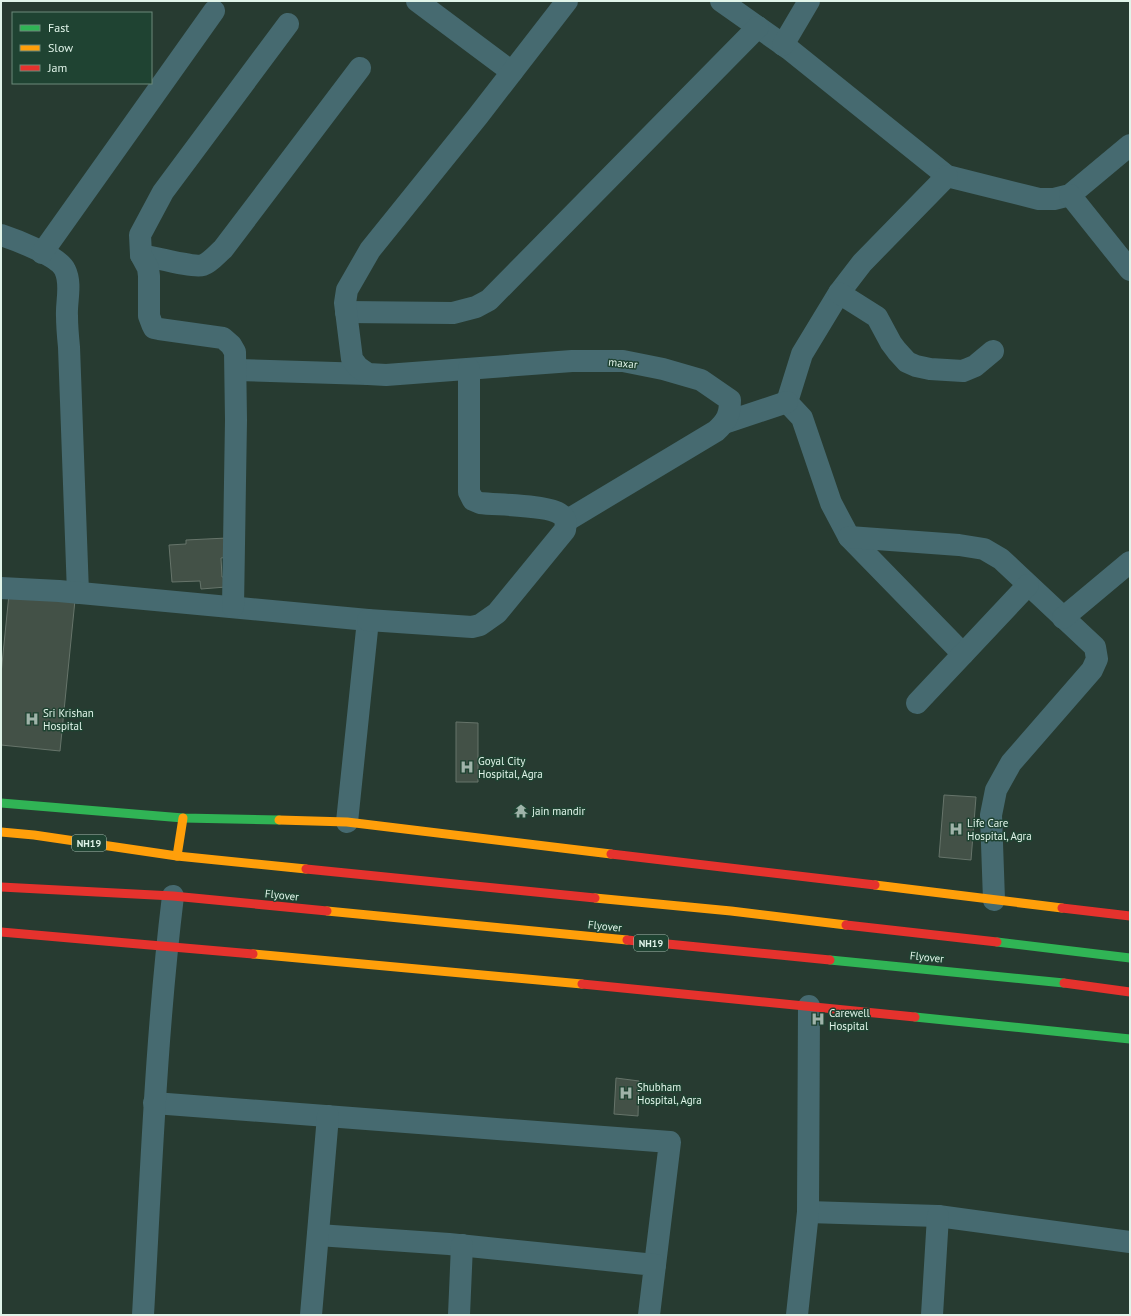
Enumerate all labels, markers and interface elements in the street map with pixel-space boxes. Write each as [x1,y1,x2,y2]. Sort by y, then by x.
legend [12,12,152,84]
text: Fast [48,20,69,35]
text: Slow [48,40,73,55]
text: Jam [47,60,67,75]
street label: maxar [608,355,639,372]
place label: Sri Krishan Hospital [43,706,94,733]
hospital icon: Sri Krishan Hospital [24,711,40,727]
place label: Goyal City Hospital, Agra [478,754,543,781]
hospital icon: Goyal City Hospital, Agra [459,759,475,775]
temple icon: jain mandir [513,803,529,819]
place label: jain mandir [532,804,586,818]
place label: Life Care Hospital, Agra [967,816,1032,843]
hospital icon: Life Care Hospital, Agra [948,821,964,837]
road number: NH19 [72,835,106,851]
street label: Flyover [264,886,300,904]
street label: Flyover [587,917,623,935]
road number: NH19 [634,935,668,951]
street label: Flyover [909,948,945,966]
place label: Carewell Hospital [829,1006,871,1033]
hospital icon: Carewell Hospital [810,1011,826,1027]
place label: Shubham Hospital, Agra [637,1080,702,1107]
hospital icon: Shubham Hospital, Agra [618,1085,634,1101]

